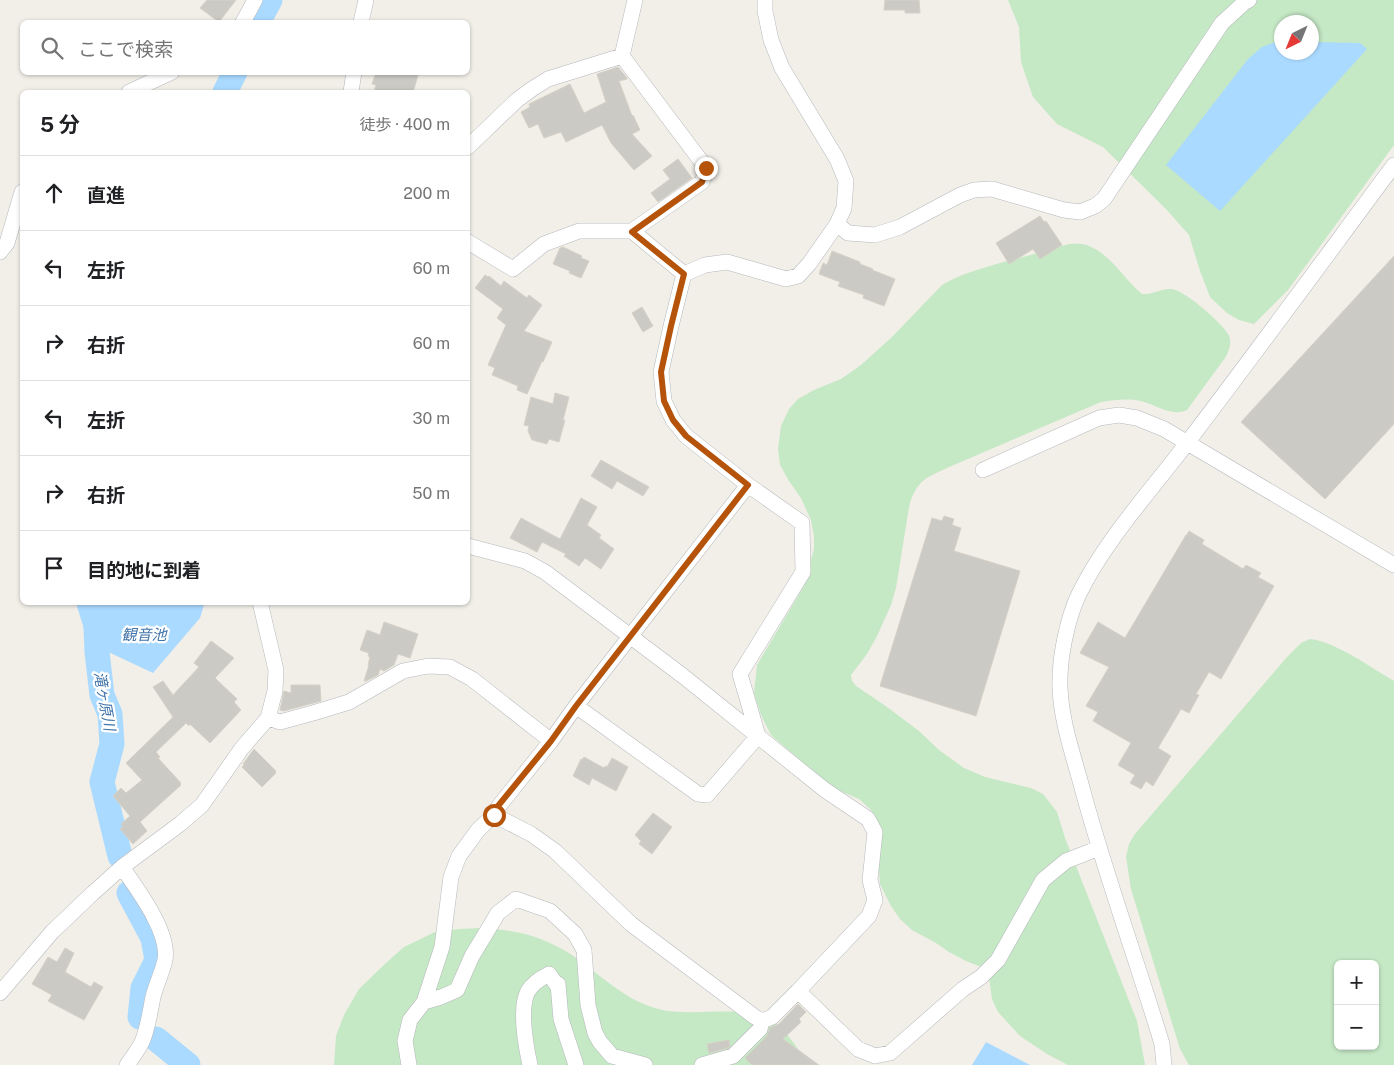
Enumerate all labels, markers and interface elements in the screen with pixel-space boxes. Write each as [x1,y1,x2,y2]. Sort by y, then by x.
north arrow [1274,15,1319,60]
search box [20,20,470,75]
icon: search [38,34,66,62]
text: ここで検索 [78,38,173,60]
text: 5 分 [40,112,80,137]
text: 徒歩 · 400 m [359,115,450,134]
route end [695,157,718,180]
icon: ahead [40,179,68,207]
text: 直進 [87,184,125,206]
text: 200 m [403,184,450,203]
icon: left [40,254,68,282]
text: 左折 [87,259,125,281]
text: 60 m [413,259,450,278]
icon: right [40,329,68,357]
text: 右折 [87,334,125,356]
text: 60 m [413,334,450,353]
icon: left [40,404,68,432]
text: 左折 [87,409,125,431]
text: 30 m [413,409,450,428]
icon: right [40,479,68,507]
text: 右折 [87,484,125,506]
text: 50 m [412,484,450,503]
icon: arrive [40,554,68,582]
text: 目的地に到着 [87,559,201,581]
water label: 観音池 [121,626,168,643]
water label: 滝ヶ原川 [91,670,119,734]
route start [483,804,506,827]
map controls [1334,960,1379,1050]
button: + [1334,960,1379,1005]
button: − [1334,1005,1379,1050]

